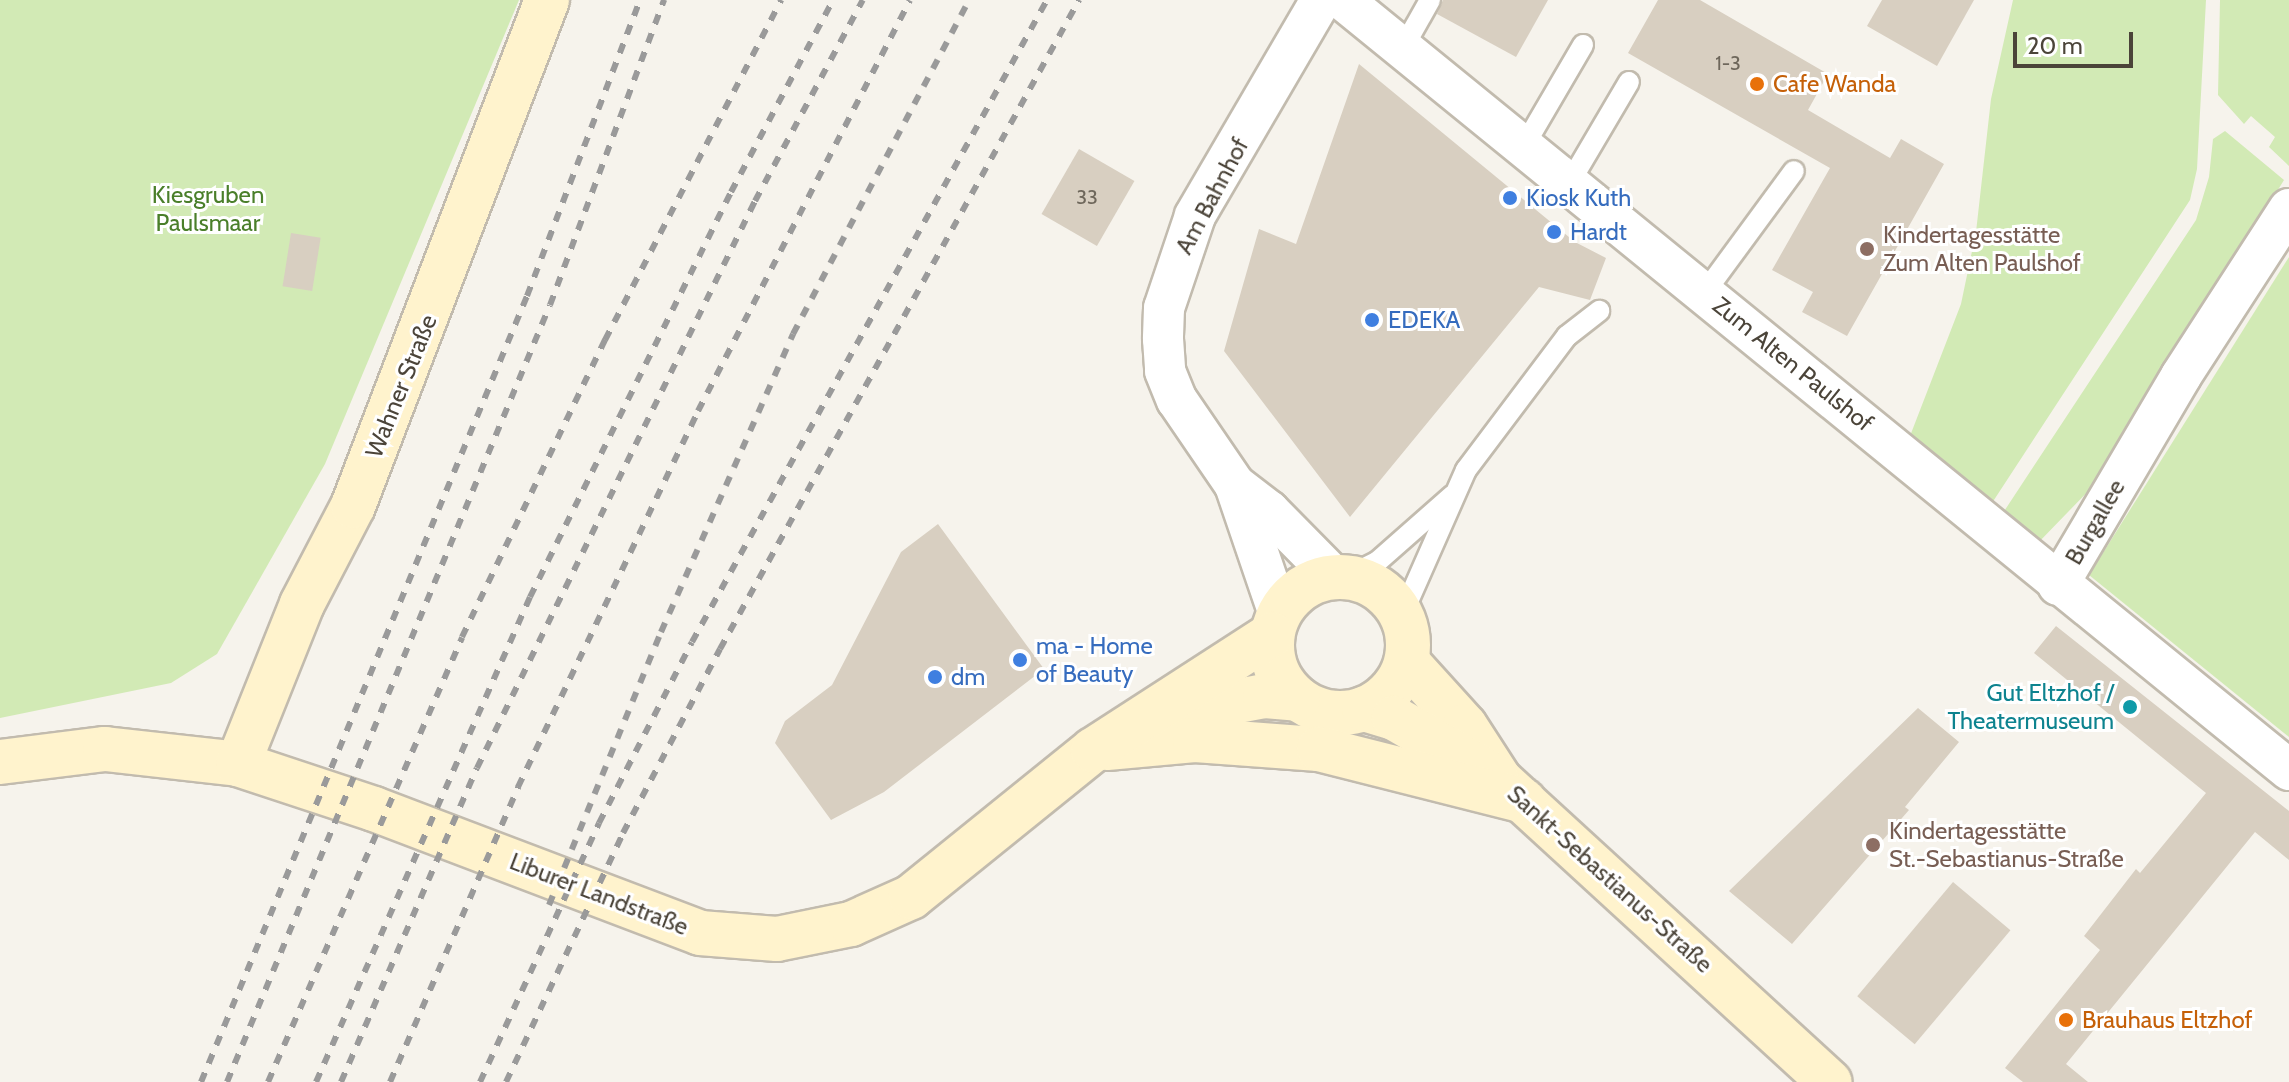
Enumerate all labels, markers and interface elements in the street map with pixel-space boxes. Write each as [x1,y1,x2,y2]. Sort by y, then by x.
scale bar [2017,16,2137,66]
text: 20 m [2027,31,2083,60]
house number: 1-3 [1715,51,1741,75]
place label: Cafe Wanda [1773,70,1896,98]
marker: Cafe Wanda [1748,75,1766,93]
street label: Am Bahnhof [1169,133,1255,259]
park label: Kiesgruben Paulsmaar [152,181,264,237]
place label: Kiosk Kuth [1526,184,1631,212]
house number: 33 [1076,185,1098,209]
marker: Kiosk Kuth [1501,189,1519,207]
place label: Hardt [1570,218,1627,246]
place label: Kindertagesstätte Zum Alten Paulshof [1883,221,2081,277]
marker: Hardt [1545,223,1563,241]
marker: Kindertagesstätte Zum Alten Paulshof [1858,240,1876,258]
street label: Zum Alten Paulshof [1707,291,1879,437]
place label: EDEKA [1388,306,1460,334]
street label: Wahner Straße [359,310,443,462]
marker: EDEKA [1363,311,1381,329]
street label: Burgallee [2059,474,2131,570]
place label: ma - Home of Beauty [1036,632,1153,688]
marker: ma - Home of Beauty [1011,651,1029,669]
place label: dm [951,663,985,691]
marker: dm [926,668,944,686]
place label: Gut Eltzhof / Theatermuseum [1947,679,2114,735]
marker: Gut Eltzhof / Theatermuseum [2121,698,2139,716]
street label: Sankt-Sebastianus-Straße [1502,779,1718,979]
place label: Kindertagesstätte St.-Sebastianus-Straße [1889,817,2124,873]
marker: Kindertagesstätte St.-Sebastianus-Straße [1864,836,1882,854]
street label: Liburer Landstraße [506,847,692,941]
place label: Brauhaus Eltzhof [2082,1006,2252,1034]
marker: Brauhaus Eltzhof [2057,1011,2075,1029]

